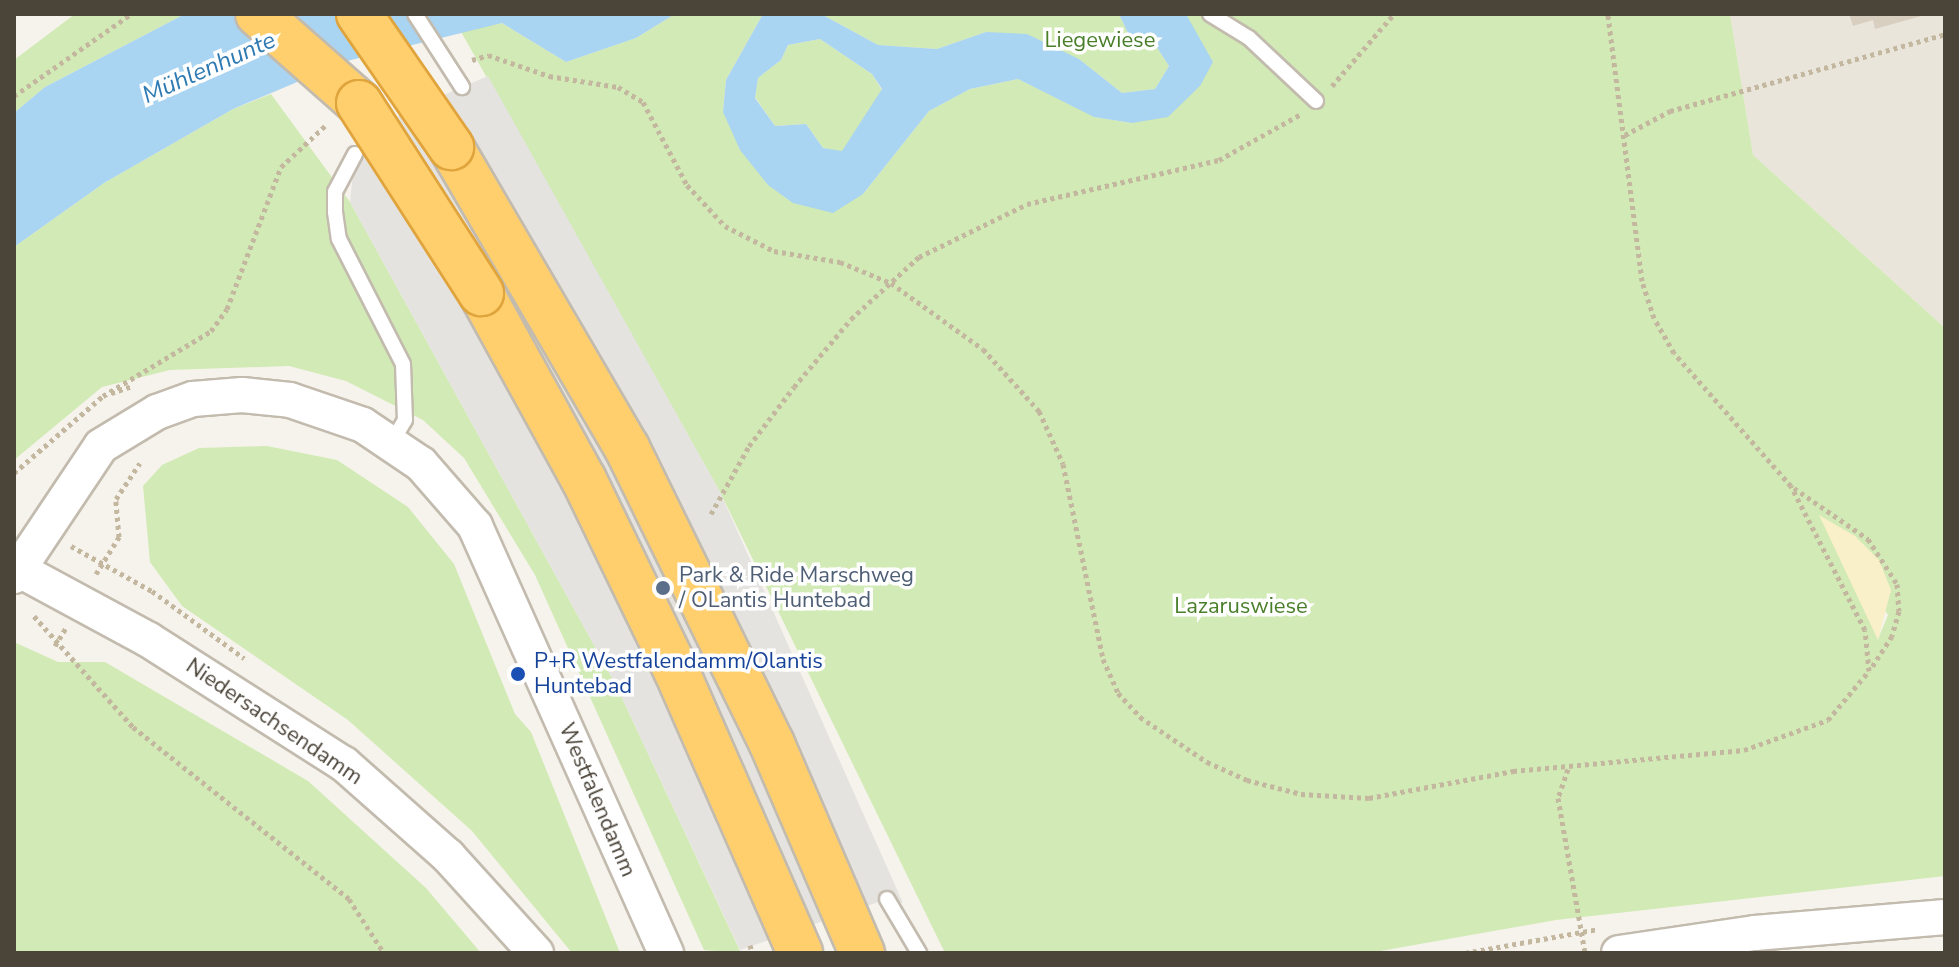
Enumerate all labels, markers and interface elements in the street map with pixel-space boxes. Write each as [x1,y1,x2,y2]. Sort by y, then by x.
water label: Mühlenhunte [138,26,280,110]
park label: Liegewiese [1045,28,1155,54]
place label: Park & Ride Marschweg / OLantis Huntebad [679,562,914,614]
marker: Park & Ride Marschweg / OLantis Huntebad [654,579,672,597]
park label: Lazaruswiese [1174,594,1308,620]
place label: P+R Westfalendamm/Olantis Huntebad [534,648,823,700]
street label: Niedersachsendamm [181,653,367,791]
marker: P+R Westfalendamm/Olantis Huntebad [509,665,527,683]
street label: Westfalendamm [553,719,641,881]

